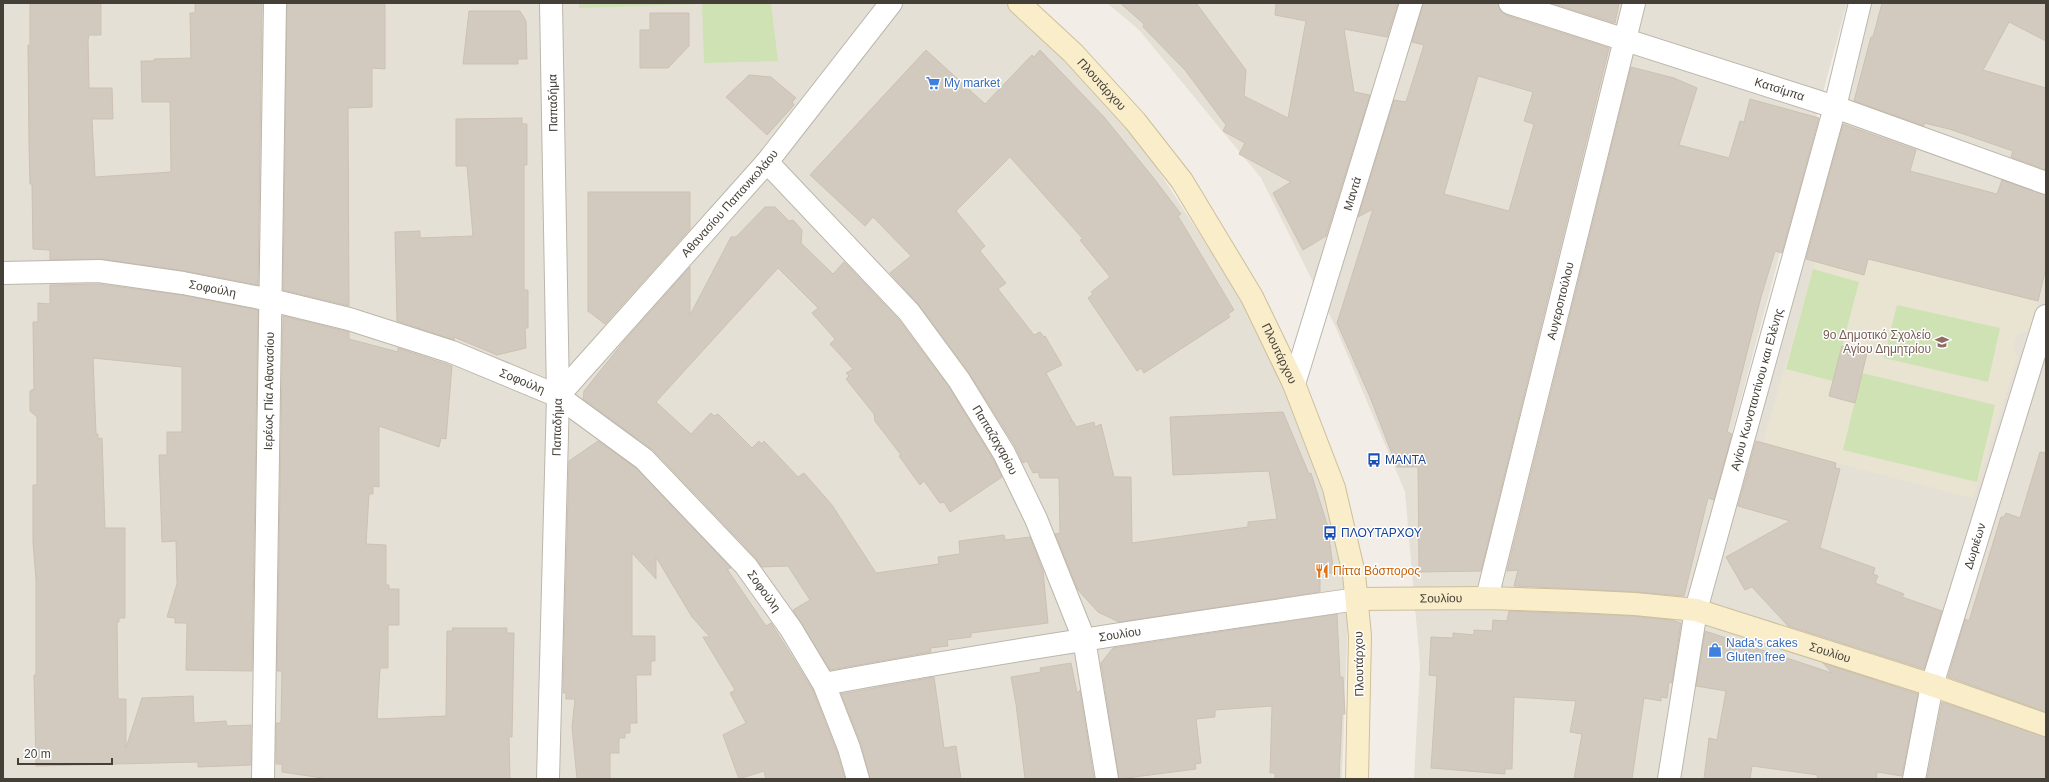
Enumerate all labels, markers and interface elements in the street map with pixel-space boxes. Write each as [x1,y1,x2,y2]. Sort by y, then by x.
street label: Πλουτάρχου [1074,55,1129,113]
street label: Παπαδήμα [545,74,561,132]
supermarket icon: My market [925,75,941,91]
street label: Κατσίμπα [1753,75,1806,104]
place label: My market [944,76,1001,90]
street label: Αθανασίου Παπανικολάου [678,147,781,260]
street label: Μαντά [1341,175,1364,212]
street label: Αυγεροπούλου [1544,261,1577,341]
street label: Σοφούλη [188,277,237,300]
street label: Αγίου Κωνσταντίνου και Ελένης [1728,306,1786,472]
street label: Πλουτάρχου [1259,321,1300,386]
place label: 9ο Δημοτικό Σχολείο Αγίου Δημητρίου [1823,328,1931,356]
street label: Ιερέως Πία Αθανασίου [261,332,277,450]
school or university icon: 9ο Δημοτικό Σχολείο Αγίου Δημητρίου [1934,334,1950,350]
street label: Σοφούλη [497,366,547,397]
street label: Παπαδήμα [549,398,565,456]
street label: Παπαζαχαρίου [969,403,1020,477]
bus stop icon: ΜΑΝΤΑ [1366,452,1382,468]
place label: ΜΑΝΤΑ [1385,453,1426,467]
street label: Δωριέων [1961,521,1989,571]
bus stop icon: ΠΛΟΥΤΑΡΧΟΥ [1322,525,1338,541]
place label: ΠΛΟΥΤΑΡΧΟΥ [1341,526,1422,540]
restaurant icon: Πίττα Βόσπορος [1314,563,1330,579]
place label: Πίττα Βόσπορος [1333,564,1420,578]
street label: Σοφούλη [744,568,784,615]
street label: Σουλίου [1420,591,1462,606]
street label: Σουλίου [1098,624,1142,644]
street label: Πλουτάρχου [1351,631,1367,697]
place label: Nada's cakes Gluten free [1726,636,1798,664]
street label: Σουλίου [1808,639,1852,666]
shop icon: Nada's cakes Gluten free [1707,642,1723,658]
scale bar [18,740,112,766]
text: 20 m [24,747,51,761]

